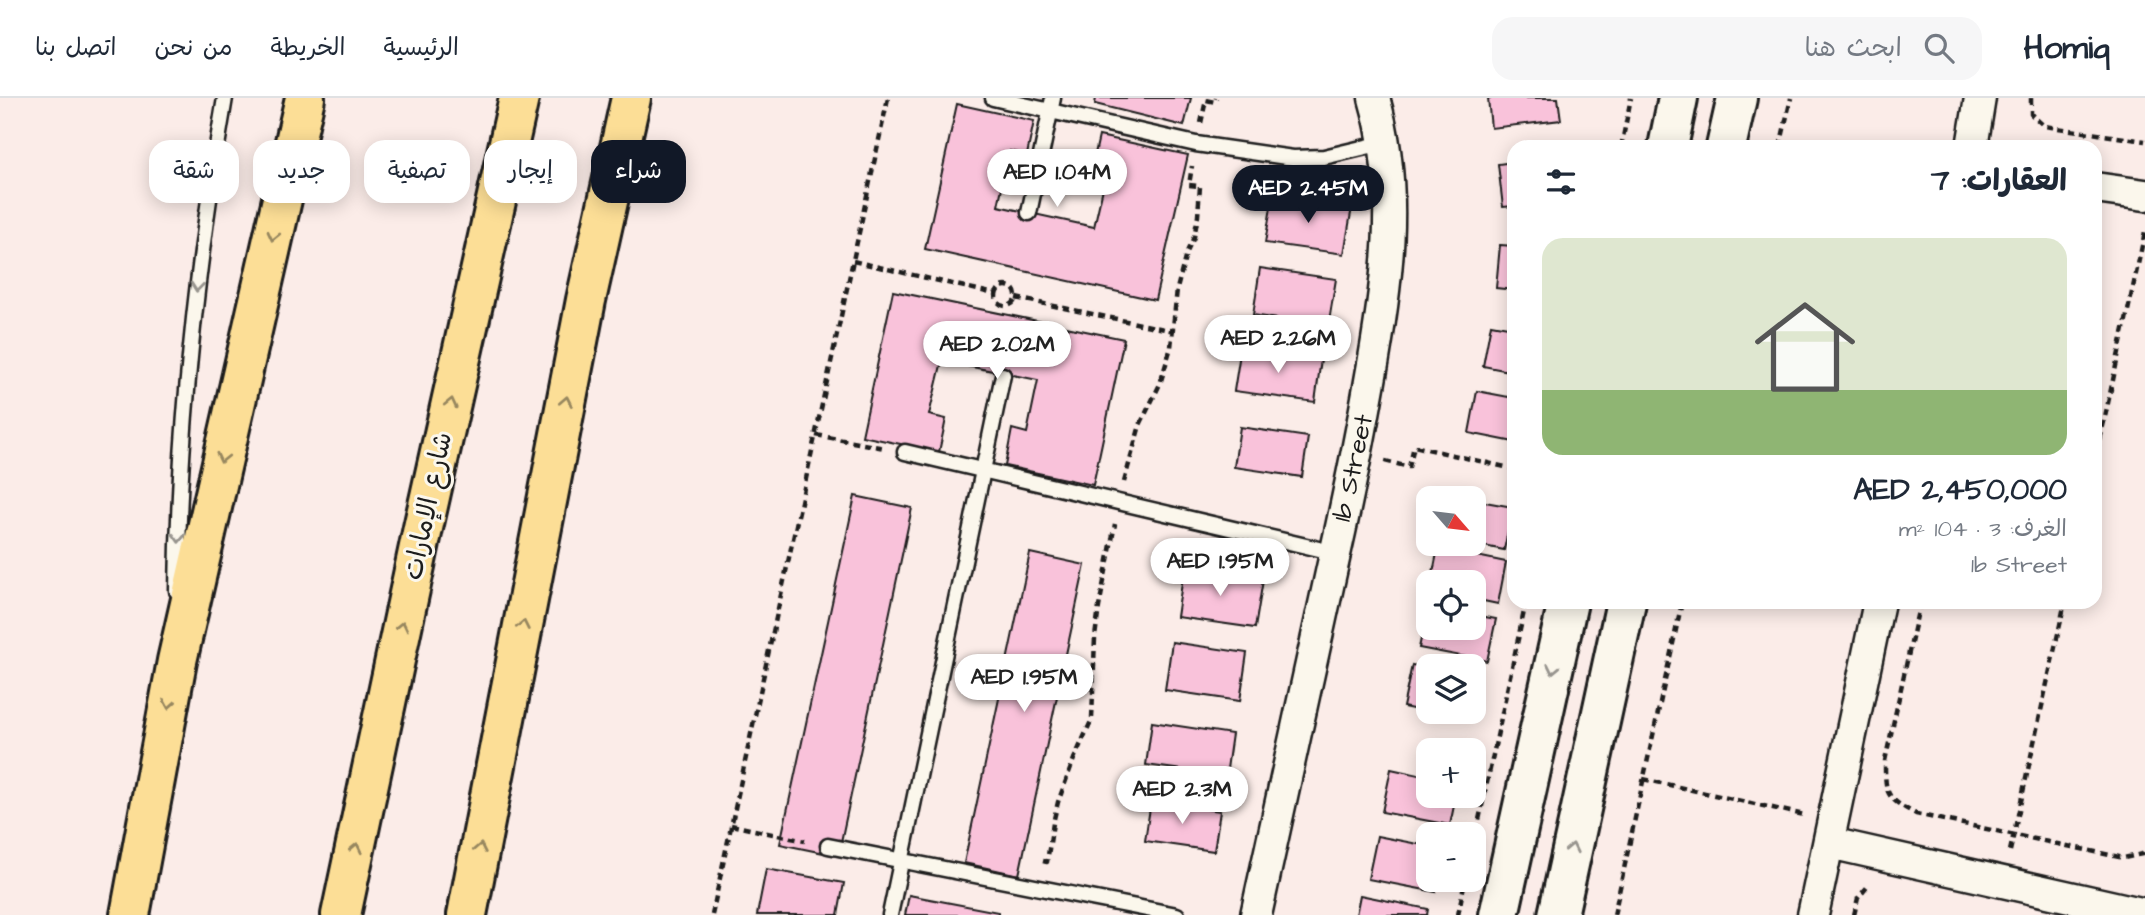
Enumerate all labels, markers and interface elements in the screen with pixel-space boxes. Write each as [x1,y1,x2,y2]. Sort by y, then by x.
search box [1492,17,1982,80]
text: Homiq [2024,25,2110,71]
icon: search [1920,29,1958,67]
text: ابحث هنا [1804,30,1902,66]
text: اتصل بنا [35,31,116,65]
text: من نحن [154,31,233,65]
text: الخريطة [271,31,345,65]
text: الرئيسية [383,31,459,65]
chip: شقة [149,140,239,203]
chip: جديد [253,140,350,203]
chip: تصفية [364,140,470,203]
chip: إيجار [484,140,577,203]
chip: شراء [591,140,686,203]
pin: AED 1.04M [977,150,1137,209]
text: AED 1.04M [1003,156,1111,188]
text: العقارات: 7 [1931,160,2067,202]
icon: filters [1542,163,1580,201]
pin: AED 2.45M [1228,166,1388,225]
text: AED 2.45M [1248,172,1368,204]
one-way arrow [266,230,281,242]
one-way arrow [190,281,205,293]
icon: home [1742,284,1868,410]
pin: AED 2.26M [1198,316,1358,375]
pin: AED 2.02M [917,322,1077,381]
text: AED 2.26M [1220,322,1336,354]
text: AED 2.02M [939,328,1055,360]
one-way arrow [558,395,573,407]
one-way arrow [442,397,457,409]
street label: 1b Street [1324,411,1382,525]
street label: شارع الإمارات [395,429,461,583]
one-way arrow [216,452,231,464]
text: AED 2,450,000 [1853,469,2067,511]
north arrow [1416,486,1486,556]
map controls [1416,486,1486,892]
text: الغرف: 3 · 104 m² [1899,513,2067,545]
one-way arrow [171,533,186,544]
pin: AED 1.95M [1140,538,1300,598]
text: AED 1.95M [1166,545,1274,577]
text: 1b Street [1971,549,2067,581]
button: locate [1416,570,1486,640]
one-way arrow [515,619,530,631]
one-way arrow [394,620,409,632]
pin: AED 1.95M [944,654,1104,714]
button: layers [1416,654,1486,724]
text: AED 1.95M [970,661,1078,693]
one-way arrow [1547,663,1562,675]
one-way arrow [162,698,177,710]
button: + [1416,738,1486,808]
pin: AED 2.3M [1110,766,1254,826]
text: AED 2.3M [1132,773,1232,805]
button: − [1416,822,1486,892]
one-way arrow [347,842,362,854]
one-way arrow [471,842,486,854]
one-way arrow [1564,842,1579,854]

